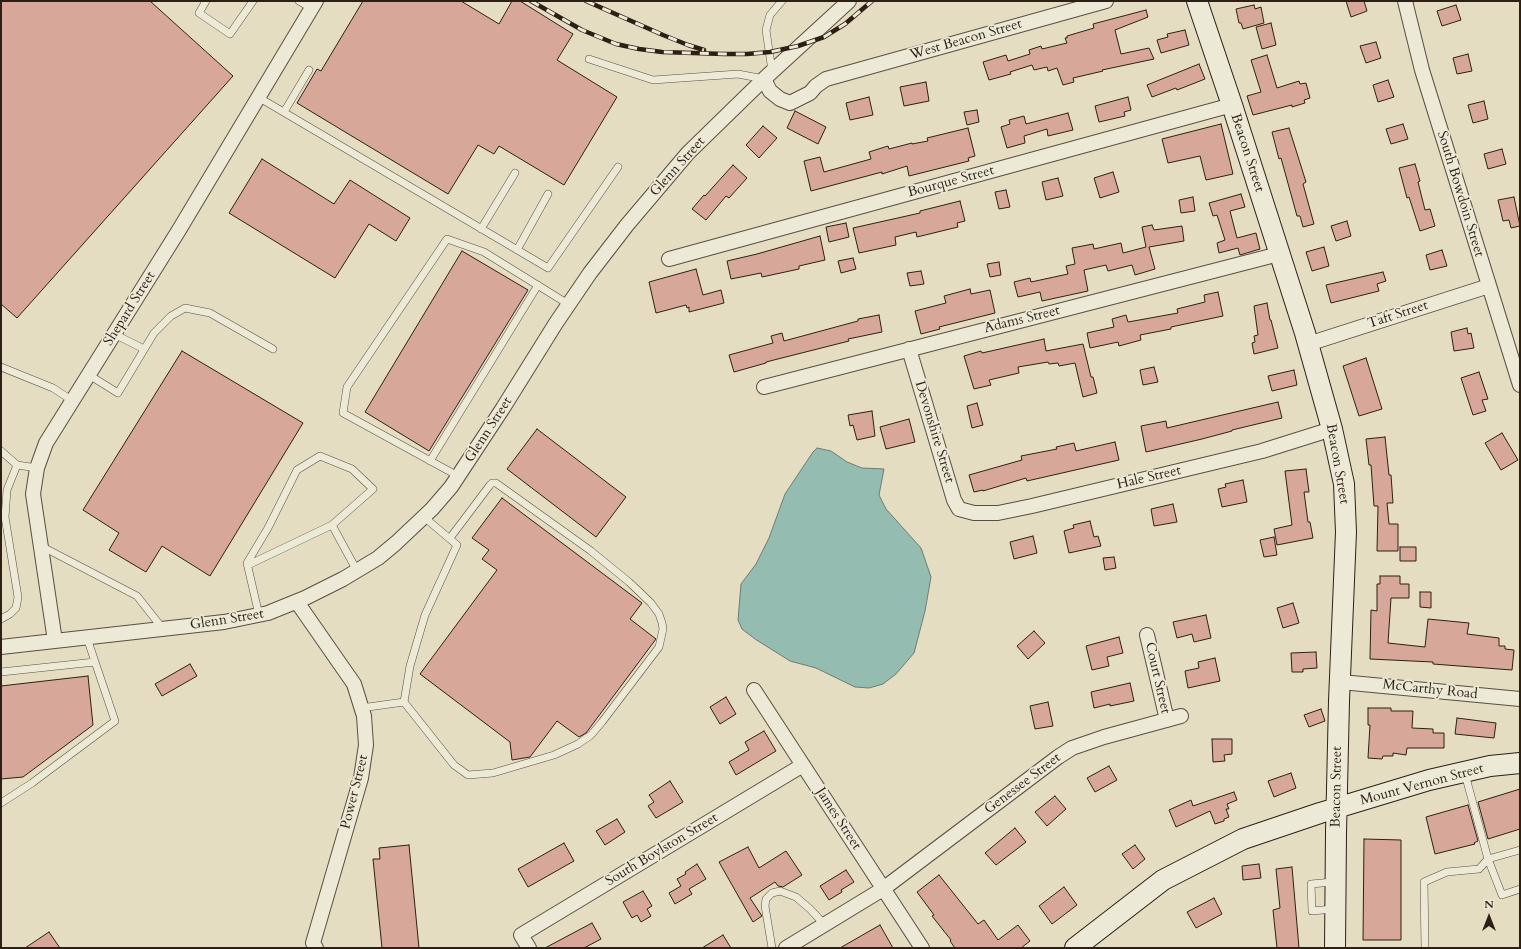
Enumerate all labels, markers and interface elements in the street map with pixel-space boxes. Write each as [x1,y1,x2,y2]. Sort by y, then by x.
street label: West Beacon Street [908,16,1024,64]
street label: Beacon Street [1226,112,1268,194]
street label: South Bowdoin Street [1433,129,1487,259]
street label: Glenn Street [647,134,709,200]
street label: Bourque Street [906,162,996,202]
street label: Shepard Street [100,269,160,349]
street label: Taft Street [1366,297,1430,333]
street label: Adams Street [982,302,1062,338]
street label: Devonshire Street [911,379,957,485]
street label: Glenn Street [462,394,516,466]
street label: Beacon Street [1322,423,1352,505]
street label: Hale Street [1115,462,1183,494]
street label: Glenn Street [189,606,265,634]
street label: Court Street [1141,641,1173,715]
street label: McCarthy Road [1382,677,1478,703]
street label: Beacon Street [1328,746,1346,828]
street label: Genessee Street [981,750,1065,818]
street label: Power Street [338,753,372,831]
street label: Mount Vernon Street [1358,760,1486,810]
street label: James Street [812,785,864,853]
street label: South Boylston Street [603,810,721,890]
north arrow [1469,897,1509,937]
text: N [1484,897,1494,912]

